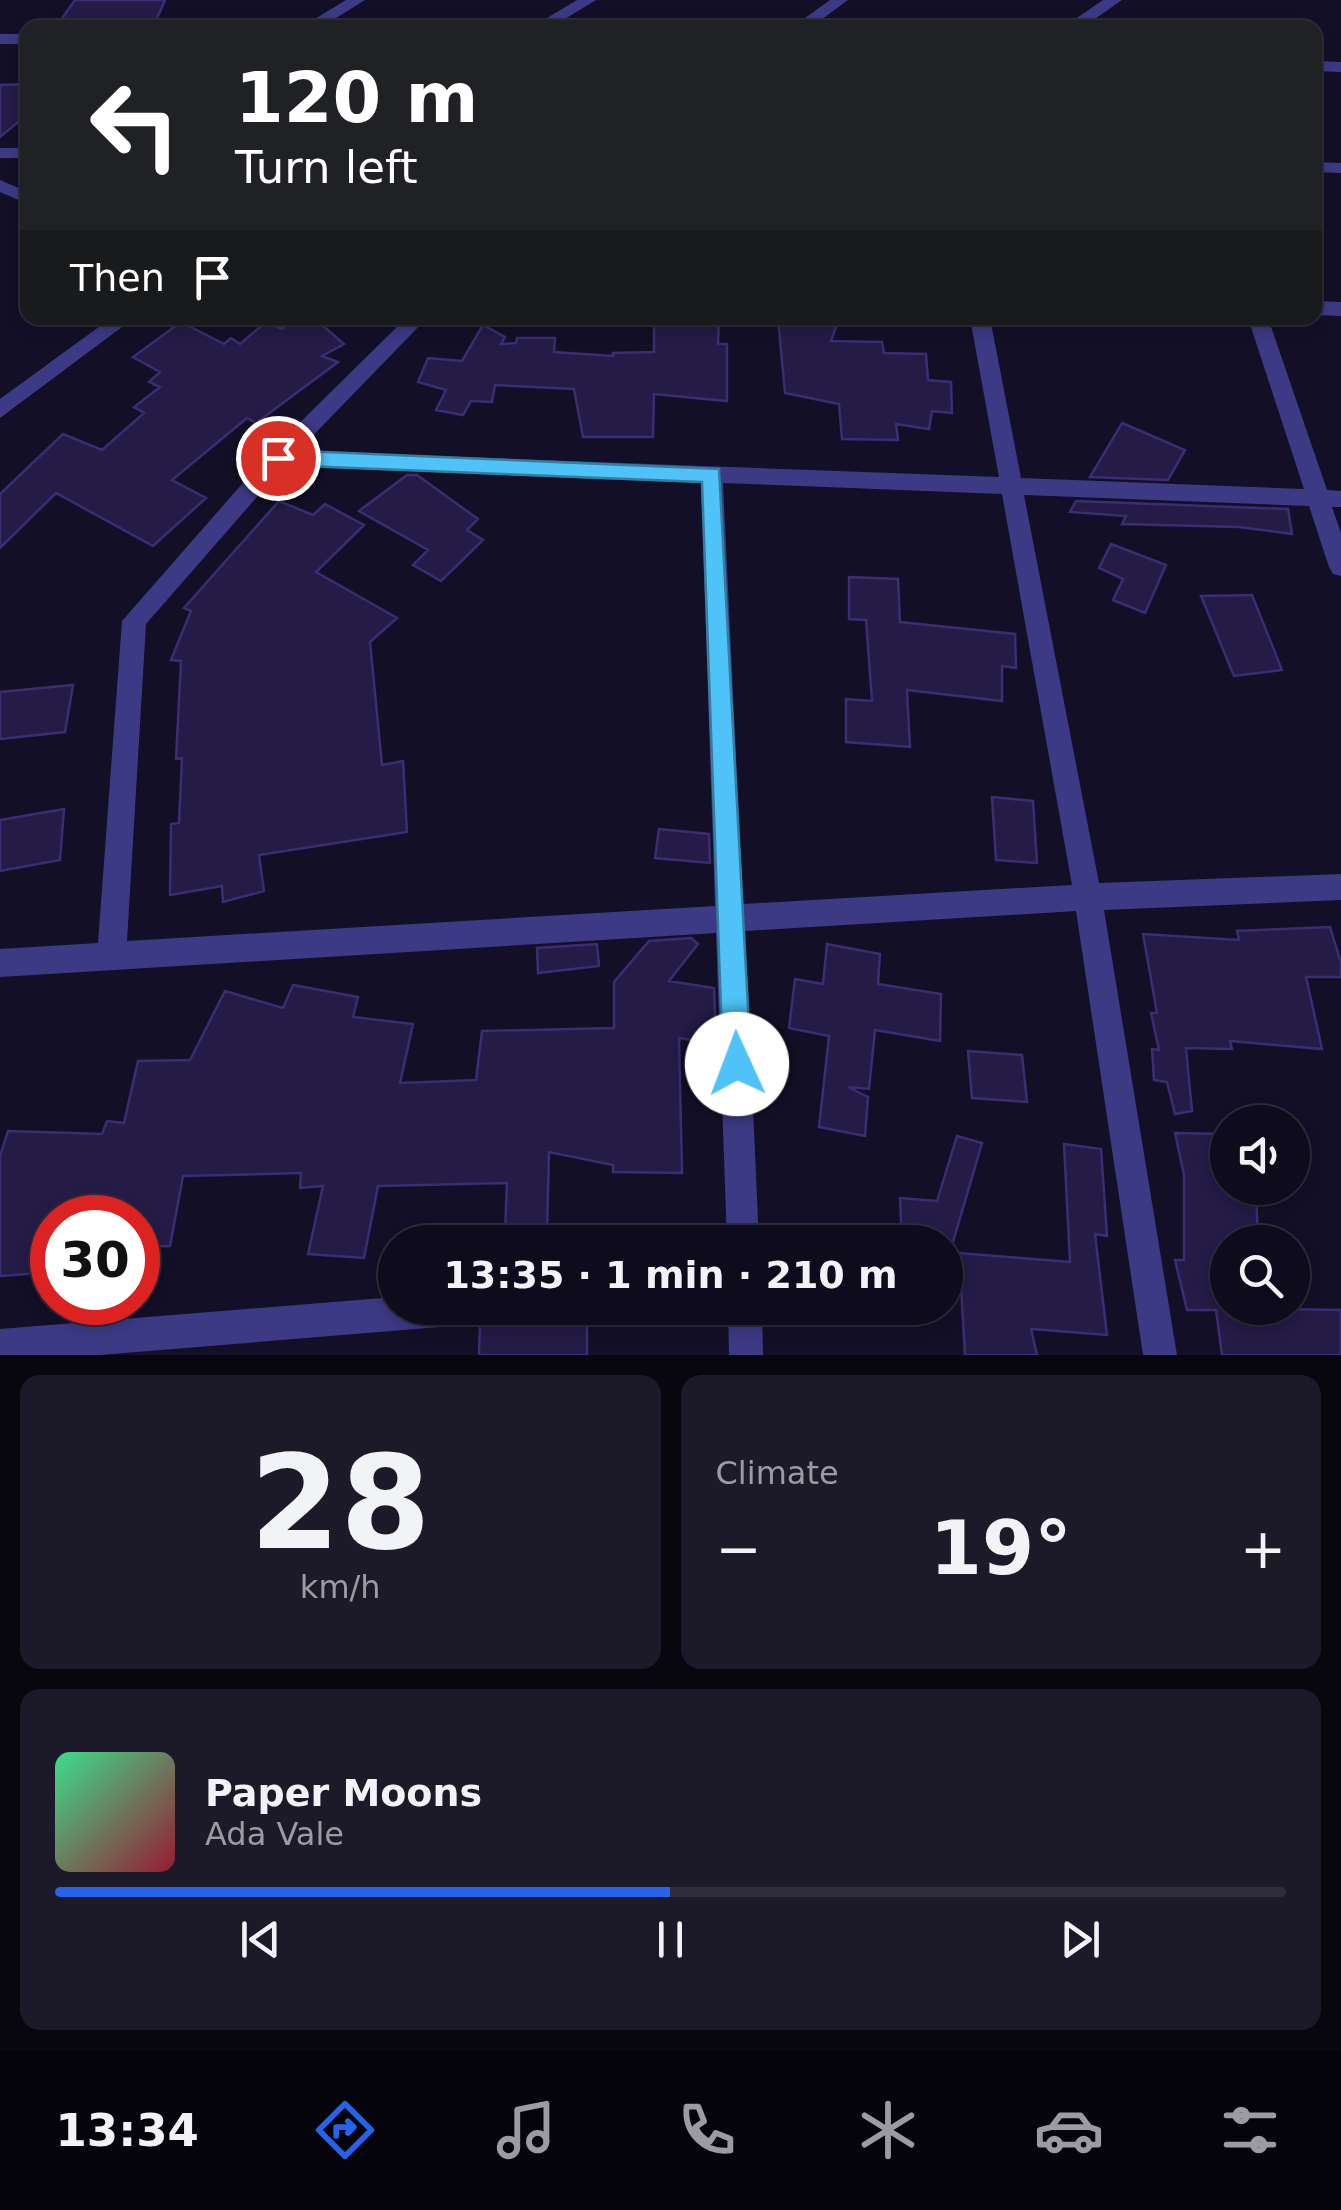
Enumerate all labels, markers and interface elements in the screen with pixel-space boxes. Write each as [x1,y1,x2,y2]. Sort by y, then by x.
text: 120 m [235,57,478,139]
icon: left [70,60,200,190]
text: Turn left [235,141,418,194]
icon: arrive [185,250,240,305]
text: Then [70,256,165,300]
pin [236,416,321,501]
icon: arrive [251,431,306,486]
position arrow [685,1012,789,1116]
map controls [1210,1105,1310,1325]
button: sound [1210,1105,1310,1205]
speed limit sign: 30 [30,1195,160,1325]
button: search [1210,1225,1310,1325]
text: 13:35 · 1 min · 210 m [443,1253,898,1297]
text: 28 [250,1427,431,1579]
text: Climate [716,1454,839,1492]
text: 19° [930,1504,1072,1592]
text: − [716,1517,762,1581]
text: + [1240,1517,1286,1581]
text: km/h [300,1568,381,1606]
text: Paper Moons [205,1771,482,1815]
text: Ada Vale [205,1815,344,1853]
icon: previous [233,1912,288,1967]
icon: pause [643,1912,698,1967]
icon: next [1053,1912,1108,1967]
icon: directions [310,2095,380,2165]
icon: music [491,2095,561,2165]
icon: phone [672,2095,742,2165]
icon: climate [853,2095,923,2165]
icon: car [1034,2095,1104,2165]
icon: filters [1215,2095,1285,2165]
text: 13:34 [56,2104,199,2157]

